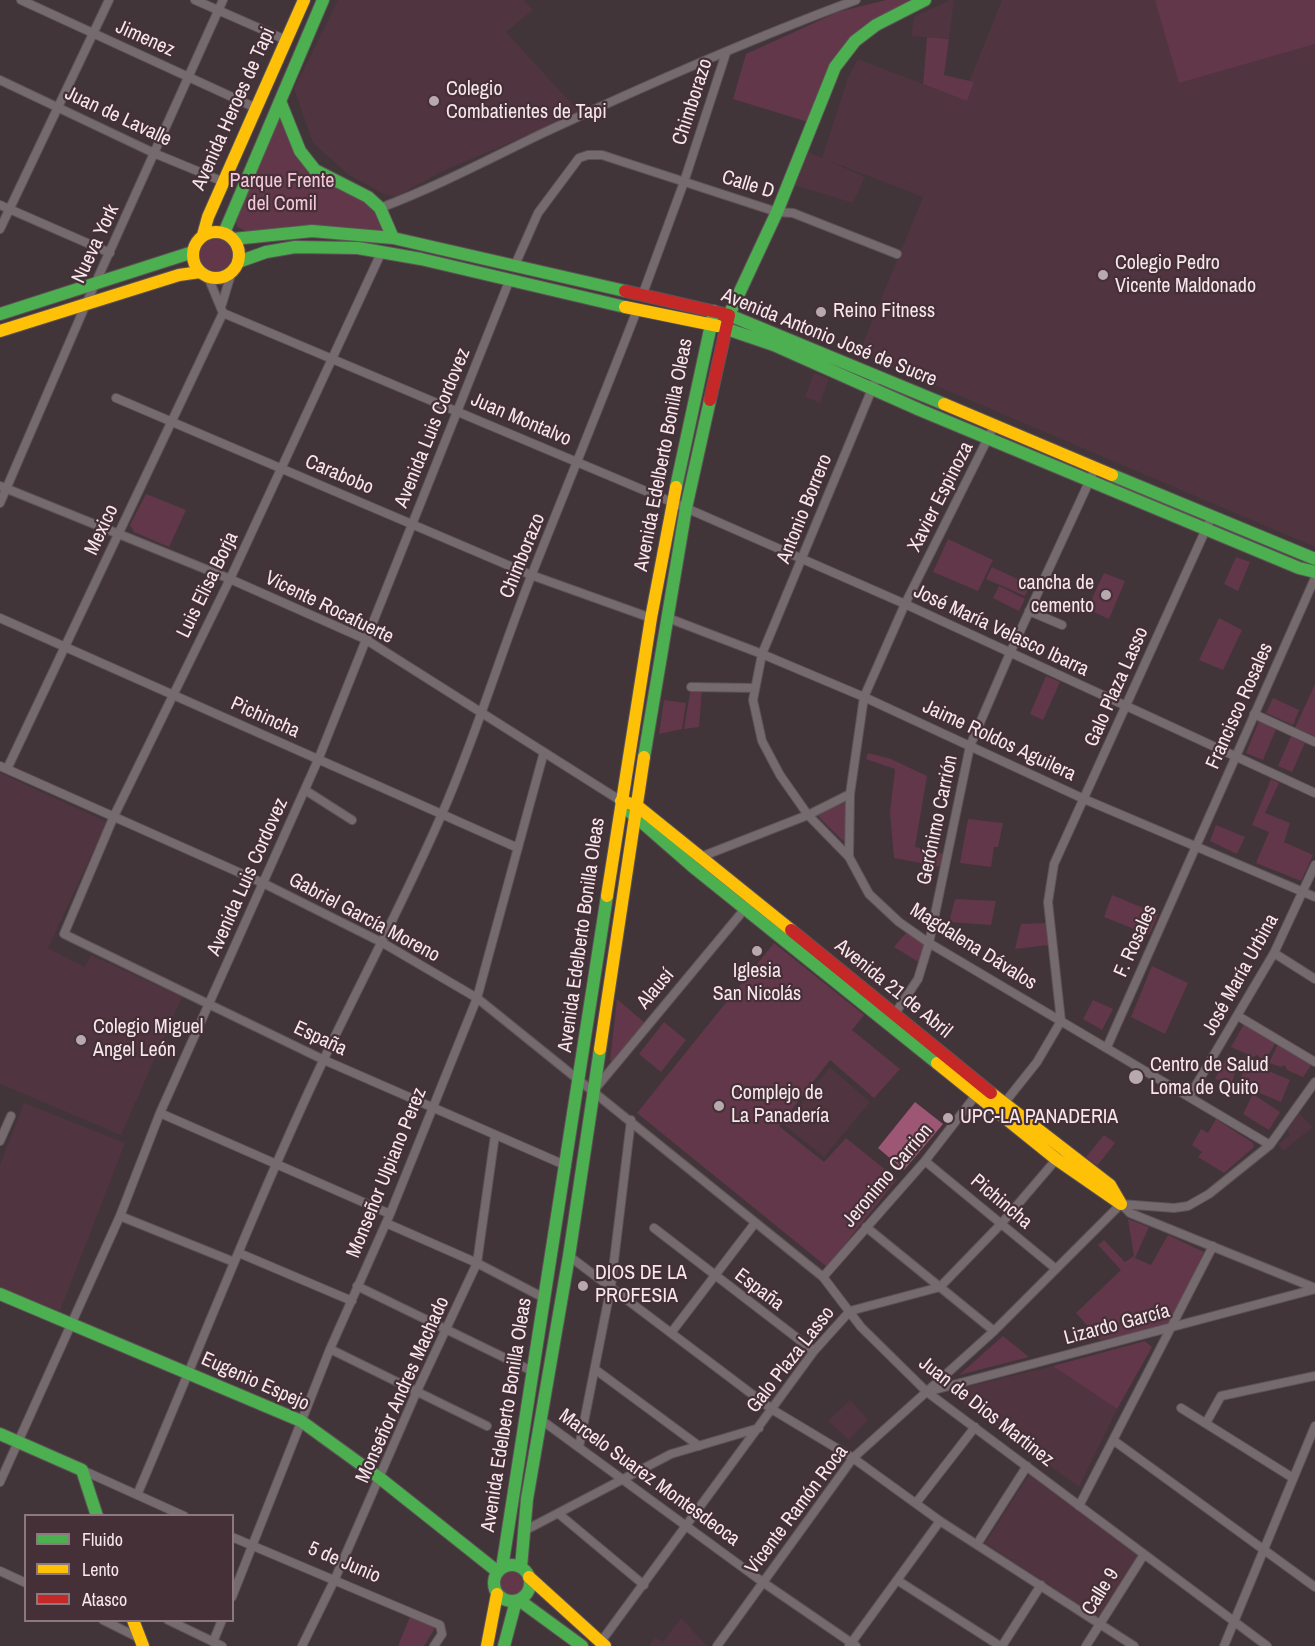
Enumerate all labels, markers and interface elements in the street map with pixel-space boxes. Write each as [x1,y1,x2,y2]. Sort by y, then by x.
street label: Jimenez [112,15,178,63]
street label: Avenida Heroes de Tapi [187,24,281,194]
street label: Chimborazo [668,56,718,148]
place label: Colegio Combatientes de Tapi [446,78,607,125]
street label: Juan de Lavalle [61,82,175,152]
marker: Colegio Combatientes de Tapi [427,94,441,108]
street label: Calle D [719,166,777,204]
park label: Parque Frente del Comil [230,170,334,217]
street label: Nueva York [67,201,125,287]
place label: Colegio Pedro Vicente Maldonado [1115,252,1256,299]
marker: Colegio Pedro Vicente Maldonado [1096,268,1110,282]
street label: Avenida Antonio José de Sucre [718,284,940,392]
place label: Reino Fitness [833,300,935,324]
marker: Reino Fitness [814,305,828,319]
street label: Avenida Edelberto Bonilla Oleas [630,337,698,573]
street label: Avenida Luis Cordovez [390,345,476,511]
street label: Juan Montalvo [467,388,575,452]
street label: Xavier Espinoza [903,438,979,556]
street label: Carabobo [301,450,377,500]
street label: Antonio Borrero [772,451,838,567]
street label: Mexico [80,501,124,559]
street label: Chimborazo [495,510,551,602]
street label: Luis Elisa Borja [172,528,244,642]
street label: Vicente Rocafuerte [261,567,397,649]
place label: cancha de cemento [1018,572,1094,619]
street label: José María Velasco Ibarra [910,580,1092,682]
marker: cancha de cemento [1099,588,1113,602]
street label: Galo Plaza Lasso [1080,623,1154,751]
street label: Francisco Rosales [1201,639,1279,773]
street label: Pichincha [227,692,303,744]
street label: Jaime Roldos Aguilera [919,695,1079,787]
street label: Gerónimo Carrión [913,753,963,887]
street label: Avenida Luis Cordovez [202,794,294,960]
street label: Avenida Edelberto Bonilla Oleas [554,816,610,1054]
street label: Gabriel García Moreno [284,868,444,968]
street label: Magdalena Dávalos [905,898,1041,996]
street label: F. Rosales [1109,901,1163,981]
street label: José María Urbina [1198,910,1284,1040]
street label: Avenida 21 de Abril [830,934,956,1044]
marker: Iglesia San Nicolás [750,944,764,958]
place label: Iglesia San Nicolás [713,960,801,1007]
street label: Alausí [632,964,680,1014]
place label: Colegio Miguel Angel León [93,1016,203,1063]
street label: España [290,1016,350,1062]
marker: Colegio Miguel Angel León [74,1033,88,1047]
place label: Centro de Salud Loma de Quito [1150,1054,1269,1101]
marker: Centro de Salud Loma de Quito [1127,1068,1145,1086]
place label: Complejo de La Panadería [731,1082,829,1129]
street label: Monseñor Ulpiano Perez [342,1084,432,1262]
marker: Complejo de La Panadería [712,1099,726,1113]
place label: UPC-LA PANADERIA [960,1106,1118,1130]
marker: UPC-LA PANADERIA [941,1111,955,1125]
street label: Jeronimo Carrion [838,1119,938,1233]
street label: Pichincha [965,1169,1037,1235]
place label: DIOS DE LA PROFESIA [595,1262,687,1309]
street label: España [730,1264,788,1316]
marker: DIOS DE LA PROFESIA [576,1279,590,1293]
street label: Monseñor Andres Machado [351,1293,455,1487]
street label: Avenida Edelberto Bonilla Oleas [477,1296,537,1534]
street label: Lizardo García [1062,1299,1172,1351]
street label: Galo Plaza Lasso [742,1302,840,1418]
street label: Eugenio Espejo [197,1347,313,1417]
street label: Juan de Dios Martinez [914,1352,1058,1472]
street label: Marcelo Suarez Montesdeoca [554,1404,744,1552]
street label: Vicente Ramón Roca [741,1441,853,1579]
legend [24,1514,234,1622]
text: Fluido [82,1527,123,1552]
street label: 5 de Junio [304,1537,384,1589]
text: Lento [82,1557,119,1582]
street label: Calle 9 [1077,1564,1125,1620]
text: Atasco [82,1587,127,1612]

